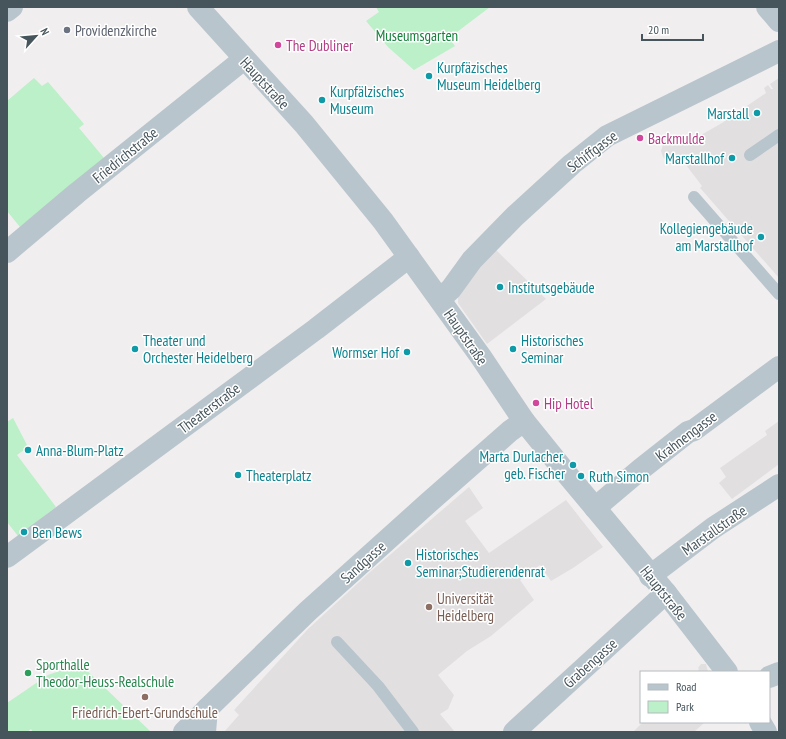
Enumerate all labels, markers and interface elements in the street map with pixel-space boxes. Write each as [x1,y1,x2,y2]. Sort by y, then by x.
north arrow [16,16,56,56]
scale bar [642,16,703,42]
place label: Providenzkirche [75,21,157,40]
text: 20 m [648,22,669,37]
marker: Providenzkirche [62,25,72,35]
text: N [37,26,53,37]
park label: Museumsgarten [376,26,458,45]
place label: The Dubliner [286,36,354,55]
marker: The Dubliner [273,40,283,50]
street label: Hauptstraße [236,53,294,113]
place label: Kurpfäzisches Museum Heidelberg [437,58,541,94]
marker: Kurpfäzisches Museum Heidelberg [424,71,434,81]
place label: Kurpfälzisches Museum [330,82,404,118]
marker: Kurpfälzisches Museum [317,95,327,105]
place label: Marstall [707,104,749,123]
marker: Marstall [752,108,762,118]
street label: Friedrichstraße [89,123,161,187]
street label: Schiffgasse [563,126,621,176]
place label: Backmulde [648,129,705,148]
marker: Backmulde [635,133,645,143]
place label: Marstallhof [665,149,725,168]
marker: Marstallhof [727,153,737,163]
place label: Kollegiengebäude am Marstallhof [660,219,754,255]
marker: Kollegiengebäude am Marstallhof [756,232,766,242]
place label: Institutsgebäude [508,278,595,297]
marker: Institutsgebäude [495,282,505,292]
street label: Hauptstraße [440,305,492,369]
place label: Theater und Orchester Heidelberg [143,331,253,367]
place label: Historisches Seminar [521,331,584,367]
place label: Wormser Hof [332,343,400,362]
marker: Theater und Orchester Heidelberg [130,344,140,354]
marker: Historisches Seminar [508,344,518,354]
marker: Wormser Hof [402,347,412,357]
street label: Theaterstraße [174,379,244,437]
place label: Hip Hotel [544,394,594,413]
marker: Hip Hotel [531,398,541,408]
street label: Krahnengasse [652,407,720,465]
place label: Anna-Blum-Platz [36,441,124,460]
marker: Anna-Blum-Platz [23,445,33,455]
place label: Marta Durlacher, geb. Fischer [479,447,566,483]
marker: Marta Durlacher, geb. Fischer [568,460,578,470]
place label: Theaterplatz [246,466,311,485]
place label: Ruth Simon [589,467,649,486]
marker: Theaterplatz [233,470,243,480]
marker: Ruth Simon [576,471,586,481]
street label: Marstallstraße [678,501,750,559]
place label: Ben Bews [32,523,82,542]
marker: Ben Bews [19,527,29,537]
street label: Sandgasse [336,537,390,587]
place label: Historisches Seminar;Studierendenrat [416,545,545,581]
marker: Historisches Seminar;Studierendenrat [403,558,413,568]
street label: Hauptstraße [636,562,692,624]
place label: Universität Heidelberg [437,589,494,625]
marker: Universität Heidelberg [424,602,434,612]
street label: Grabengasse [559,634,621,692]
place label: Sporthalle Theodor-Heuss-Realschule [36,655,174,691]
marker: Sporthalle Theodor-Heuss-Realschule [23,668,33,678]
legend [640,671,770,723]
text: Road [676,679,696,694]
marker: Friedrich-Ebert-Grundschule [140,692,150,702]
text: Park [676,699,694,714]
place label: Friedrich-Ebert-Grundschule [72,703,218,722]

